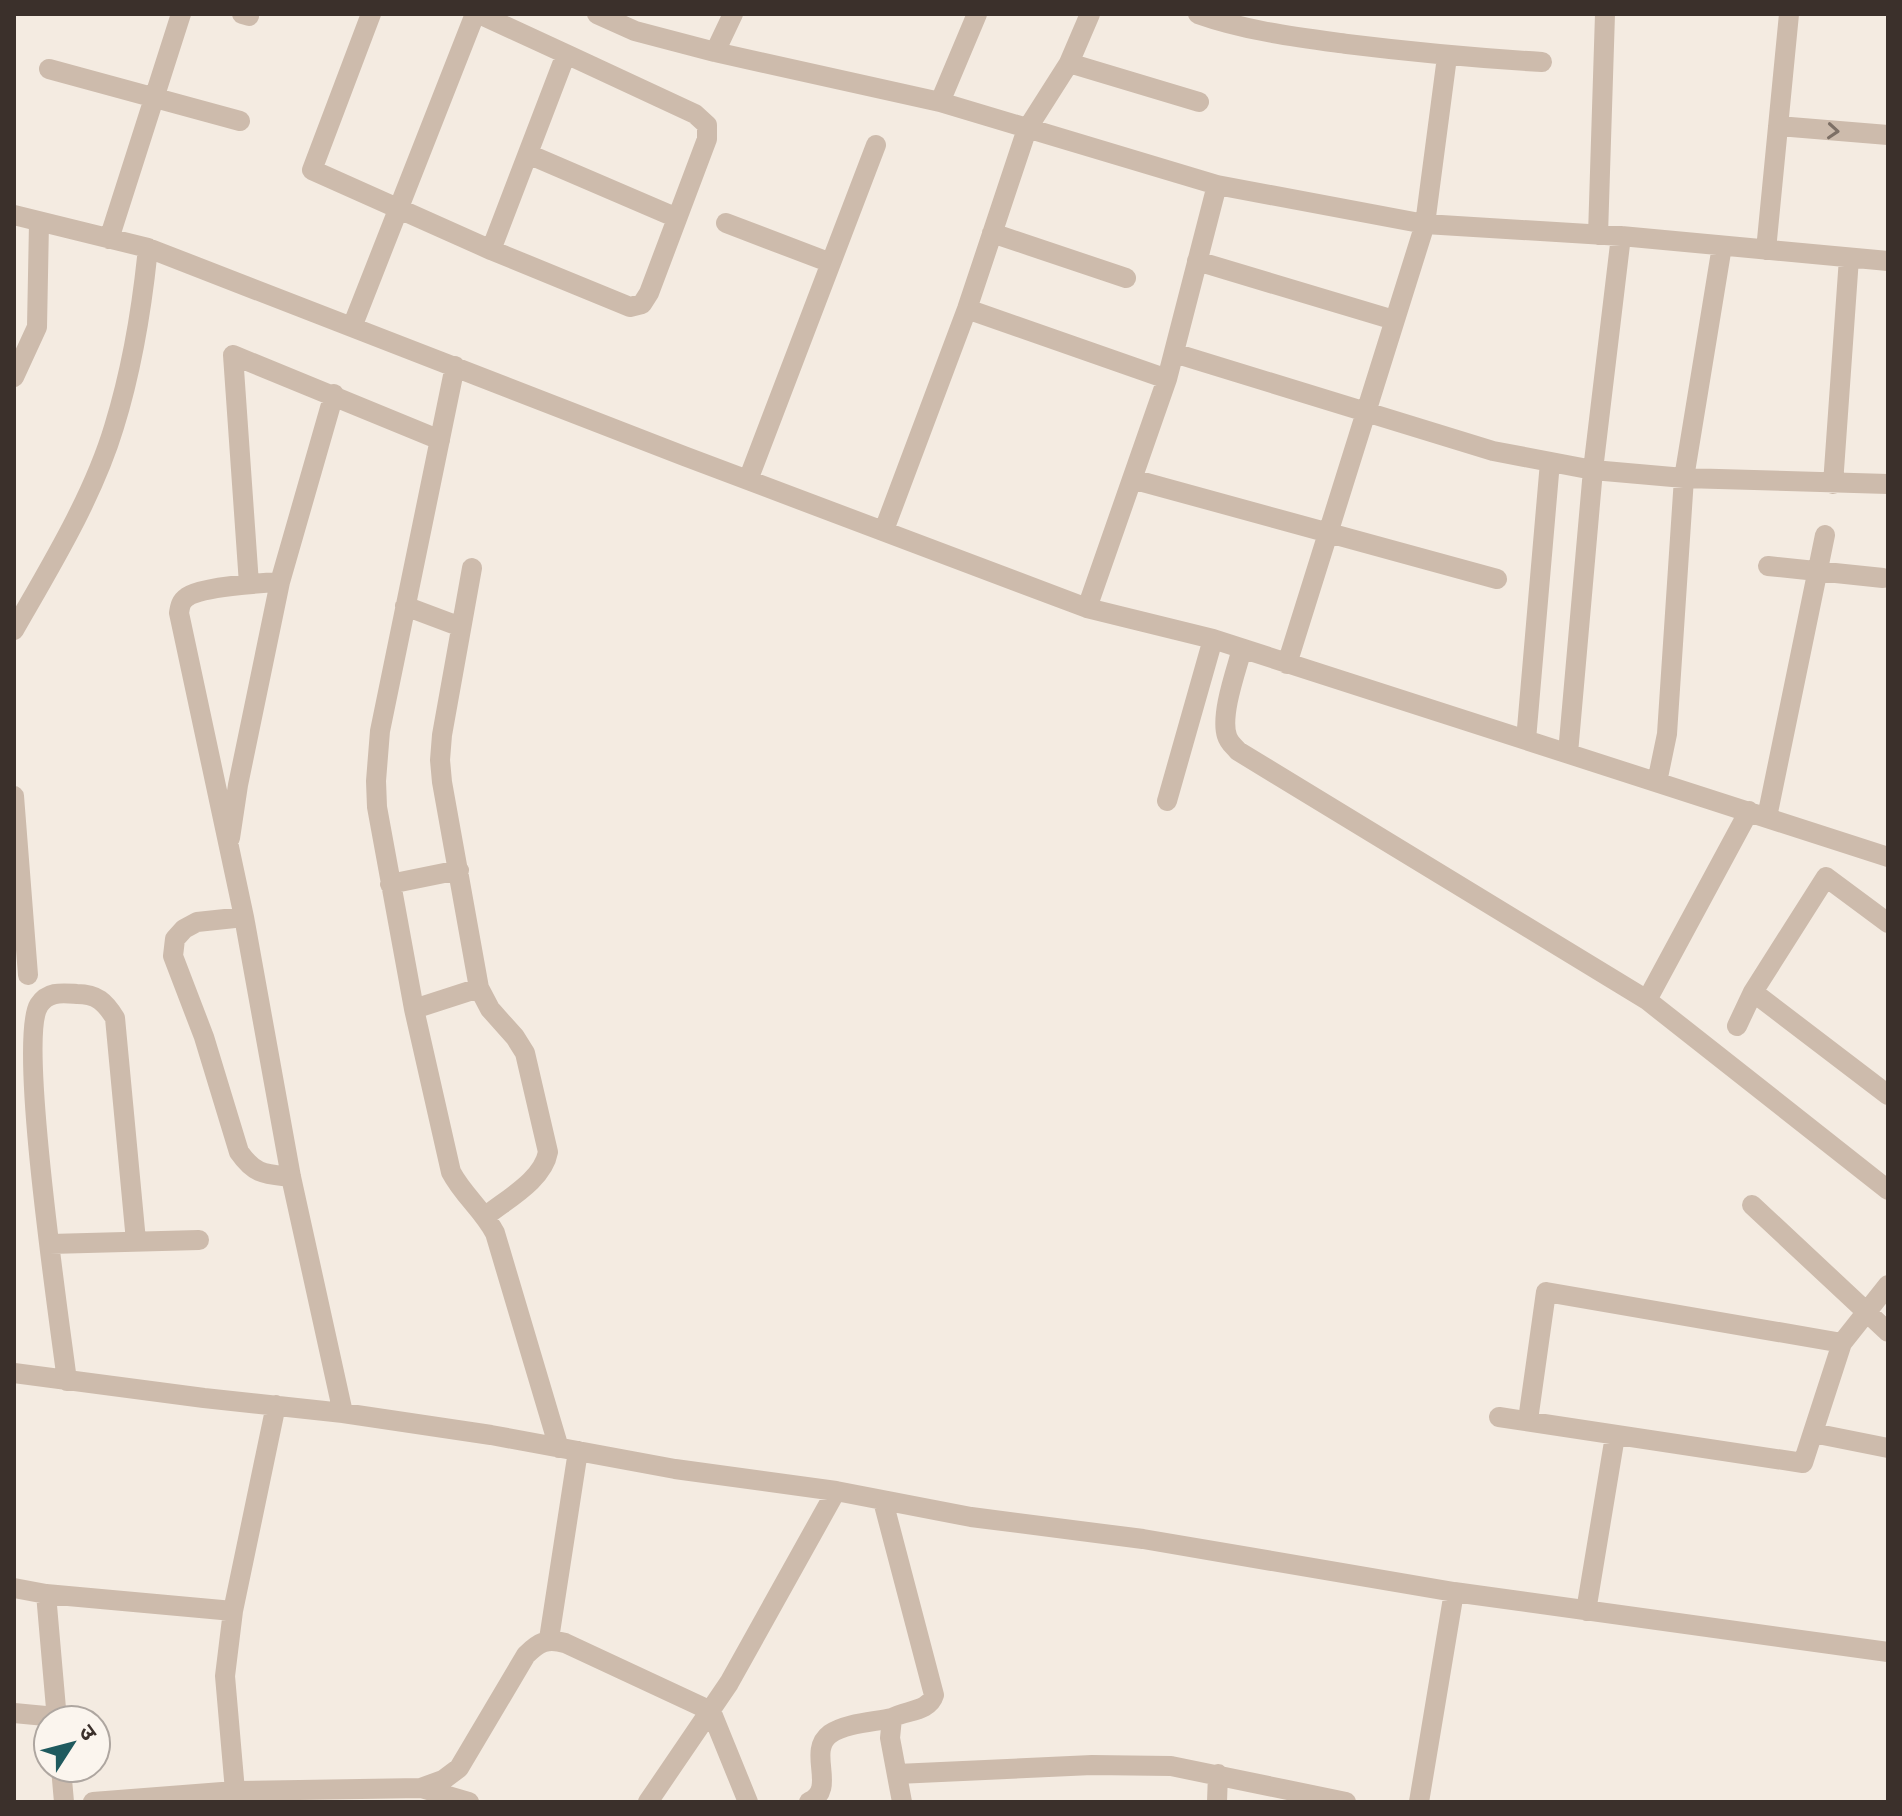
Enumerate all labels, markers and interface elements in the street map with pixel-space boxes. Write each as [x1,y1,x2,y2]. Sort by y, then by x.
one-way arrow [1827,122,1840,139]
north arrow [32,1704,112,1784]
text: उ [75,1719,103,1745]

